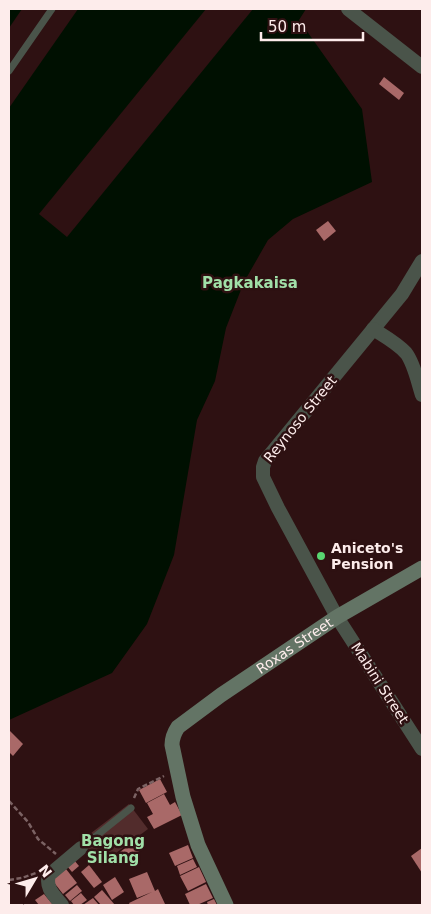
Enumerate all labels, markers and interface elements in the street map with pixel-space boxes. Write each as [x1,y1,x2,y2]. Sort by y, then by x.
scale bar [261,10,364,42]
text: 50 m [268,18,306,36]
district label: Pagkakaisa [202,274,298,292]
street label: Reynoso Street [260,372,340,465]
place label: Aniceto's Pension [331,540,403,572]
marker: Aniceto's Pension [315,550,327,562]
street label: Roxas Street [253,614,336,677]
street label: Mabini Street [348,640,412,727]
district label: Bagong Silang [81,832,145,867]
north arrow [10,854,60,904]
text: N [35,861,55,881]

